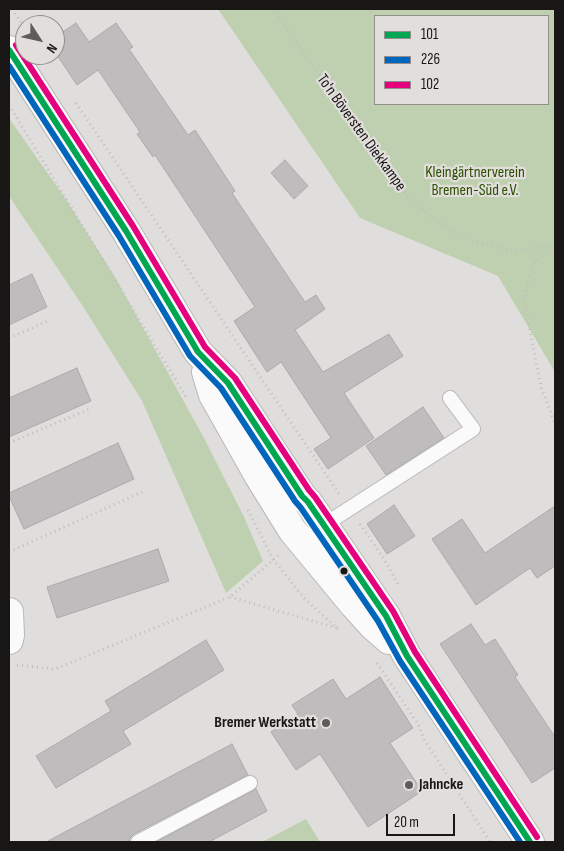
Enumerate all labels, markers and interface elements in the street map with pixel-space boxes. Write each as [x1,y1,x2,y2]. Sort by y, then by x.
north arrow [15,15,65,65]
legend [374,15,549,105]
text: 101 [421,25,438,44]
text: N [43,40,61,56]
text: 226 [421,50,440,69]
street label: To'n Böversten Diekkampe [312,71,410,195]
text: 102 [421,75,439,94]
park label: Kleingärtnerverein Bremen-Süd e.V. [425,163,525,201]
unlabelled marker [339,566,349,576]
place label: Bremer Werkstatt [214,713,316,733]
marker: Bremer Werkstatt [320,717,332,729]
place label: Jahncke [419,775,463,795]
marker: Jahncke [403,779,415,791]
scale bar [389,804,458,836]
text: 20 m [394,813,419,832]

